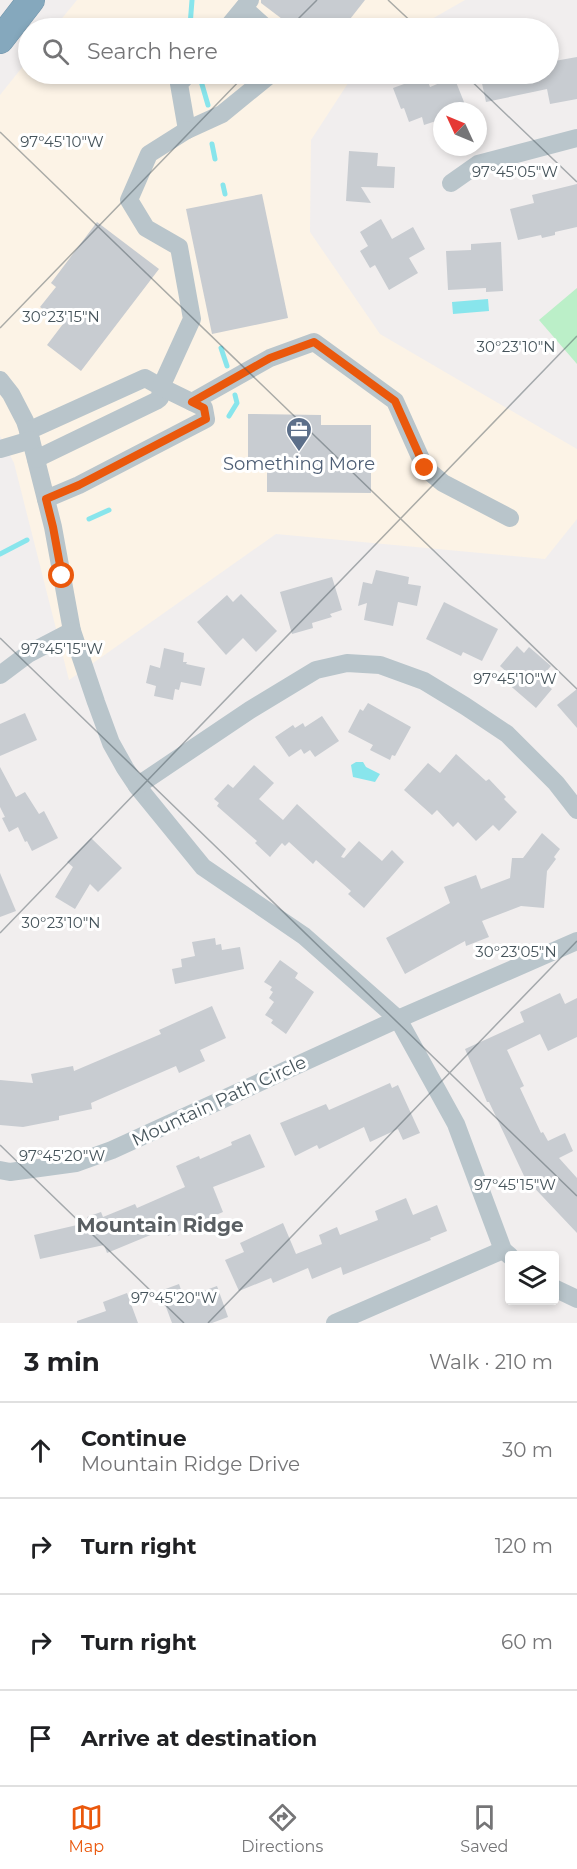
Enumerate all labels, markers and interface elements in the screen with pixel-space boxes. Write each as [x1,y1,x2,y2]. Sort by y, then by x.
search box [18,18,559,84]
icon: search [39,35,72,68]
text: Search here [87,38,218,65]
north arrow [433,102,487,156]
text: 97°45'10"W [20,132,104,151]
text: 97°45'05"W [472,162,558,181]
text: 30°23'15"N [22,307,100,326]
text: 30°23'10"N [477,337,556,356]
office icon: Something More [284,415,314,453]
place label: Something More [223,453,375,475]
route end [411,454,437,480]
route start [48,562,74,588]
text: 97°45'15"W [21,639,103,658]
text: 97°45'10"W [473,669,557,688]
text: 30°23'10"N [22,913,101,932]
text: 30°23'05"N [475,942,557,961]
street label: Mountain Path Circle [128,1051,310,1151]
text: 97°45'20"W [19,1146,105,1165]
text: 97°45'15"W [474,1175,556,1194]
district label: Mountain Ridge [76,1213,244,1237]
map controls [505,1251,559,1305]
button: layers [505,1251,559,1305]
text: 97°45'20"W [131,1288,217,1307]
text: 3 min [24,1346,100,1378]
text: Walk · 210 m [429,1350,553,1374]
text: Continue [81,1425,187,1452]
icon: ahead [24,1434,57,1467]
text: 30 m [502,1438,553,1462]
text: Mountain Ridge Drive [81,1452,300,1476]
icon: right [24,1530,57,1563]
text: Turn right [81,1533,196,1560]
text: 120 m [495,1534,553,1558]
icon: right [24,1626,57,1659]
text: Turn right [81,1629,196,1656]
text: 60 m [501,1630,553,1654]
icon: arrive [24,1722,57,1755]
text: Arrive at destination [81,1725,317,1752]
tab: Map [69,1801,104,1856]
tab: Directions [241,1801,323,1856]
tab: Saved [460,1801,508,1856]

